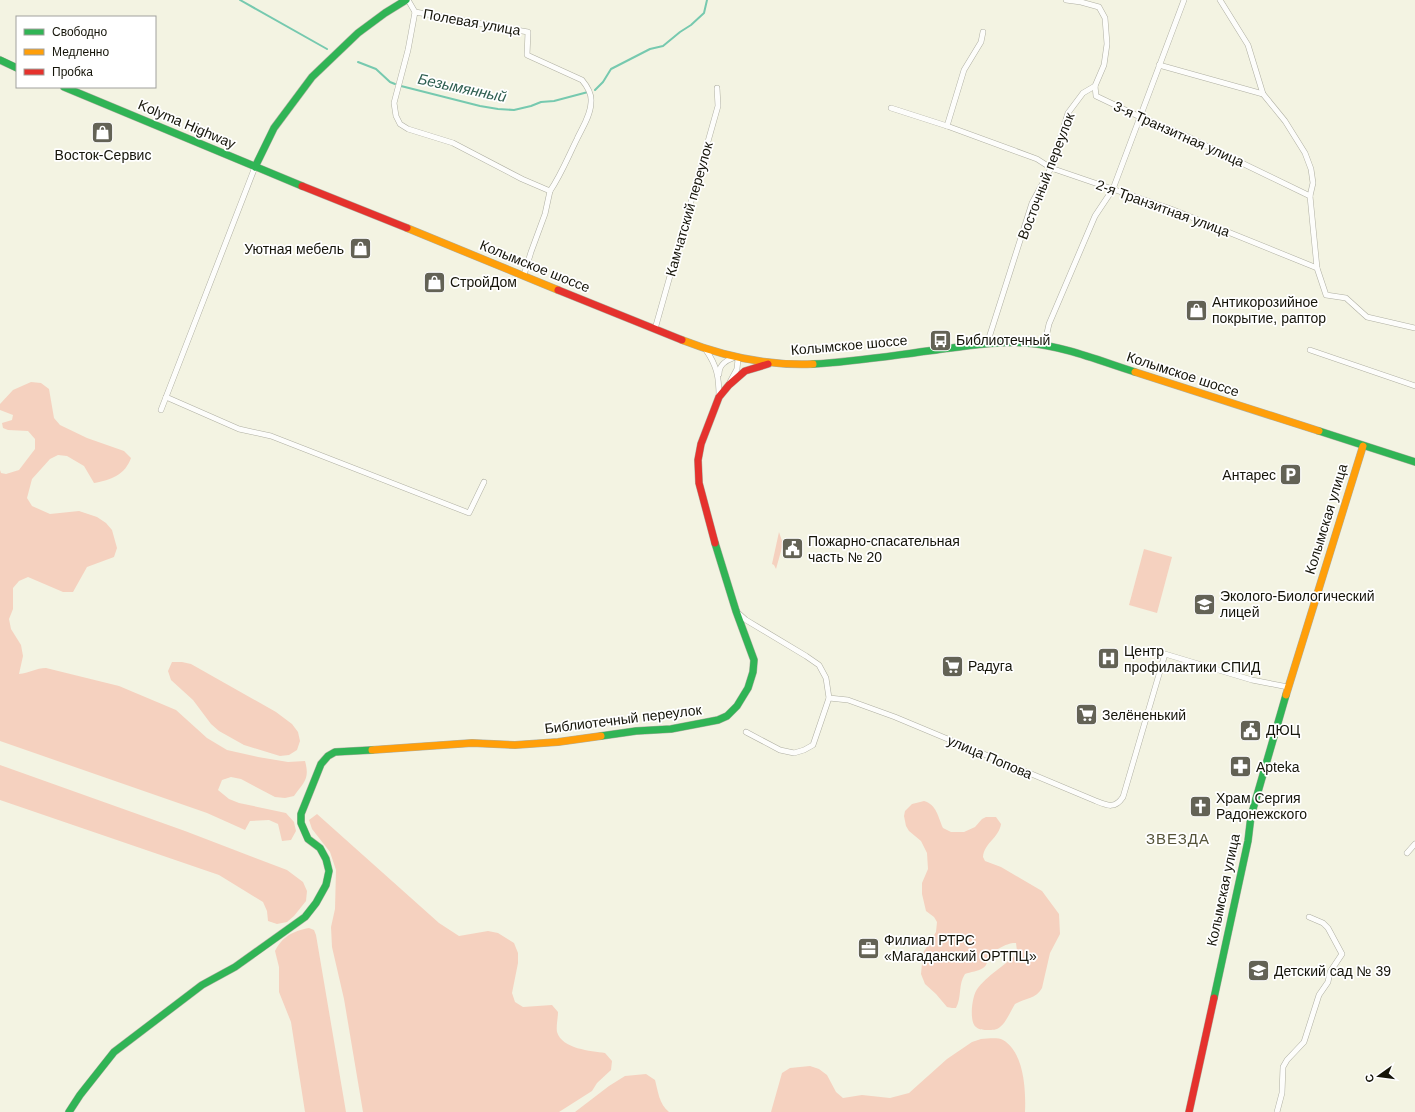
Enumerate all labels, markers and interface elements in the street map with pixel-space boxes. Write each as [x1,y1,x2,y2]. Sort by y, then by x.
street label: Полевая улица [422,6,522,38]
legend [16,16,156,88]
text: Свободно [52,25,107,39]
text: Медленно [52,45,109,59]
text: Пробка [52,65,93,79]
water label: Безымянный [416,70,509,105]
street label: Kolyma Highway [136,96,238,152]
street label: 3-я Транзитная улица [1111,98,1247,170]
street label: Восточный переулок [1014,110,1078,242]
shop icon: Восток-Сервис [90,120,116,146]
street label: Камчатский переулок [662,139,716,278]
place label: Восток-Сервис [55,147,151,163]
street label: 2-я Транзитная улица [1094,176,1232,240]
shop icon: Уютная мебель [347,236,373,262]
street label: Колымское шоссе [478,237,592,295]
place label: Уютная мебель [244,241,344,257]
shop icon: СтройДом [421,269,447,295]
place label: СтройДом [450,274,517,290]
place label: Антикорозийное покрытие, раптор [1212,294,1326,326]
shop icon: Антикорозийное покрытие, раптор [1184,297,1210,323]
bus stop icon: Библиотечный [928,327,954,353]
street label: Колымское шоссе [790,332,908,358]
place label: Библиотечный [956,332,1050,348]
street label: Колымское шоссе [1125,348,1241,400]
parking icon: Антарес [1278,462,1304,488]
street label: Колымская улица [1302,462,1350,576]
place label: Антарес [1222,467,1276,483]
place label: Пожарно-спасательная часть № 20 [808,533,960,565]
public building icon: Пожарно-спасательная часть № 20 [779,536,805,562]
place label: Эколого-Биологический лицей [1220,588,1375,620]
school or university icon: Эколого-Биологический лицей [1191,591,1217,617]
place label: Центр профилактики СПИД [1124,643,1261,675]
hospital icon: Центр профилактики СПИД [1095,646,1121,672]
supermarket icon: Радуга [940,653,966,679]
place label: Радуга [968,658,1013,674]
street label: Библиотечный переулок [544,701,703,737]
supermarket icon: Зелёненький [1074,702,1100,728]
place label: Зелёненький [1102,707,1186,723]
public building icon: ДЮЦ [1238,717,1264,743]
place label: ДЮЦ [1266,722,1301,738]
street label: улица Попова [945,732,1035,782]
pharmacy icon: Apteka [1227,754,1253,780]
place label: Apteka [1256,759,1300,775]
place label: Храм Сергия Радонежского [1216,790,1307,822]
church icon: Храм Сергия Радонежского [1187,793,1213,819]
district label: ЗВЕЗДА [1146,830,1210,847]
street label: Колымская улица [1203,832,1243,948]
place label: Филиал РТРС «Магаданский ОРТПЦ» [884,932,1037,964]
office icon: Филиал РТРС «Магаданский ОРТПЦ» [855,935,881,961]
school or university icon: Детский сад № 39 [1245,958,1271,984]
place label: Детский сад № 39 [1274,963,1391,979]
north arrow [1359,1056,1399,1096]
text: С [1363,1073,1376,1084]

